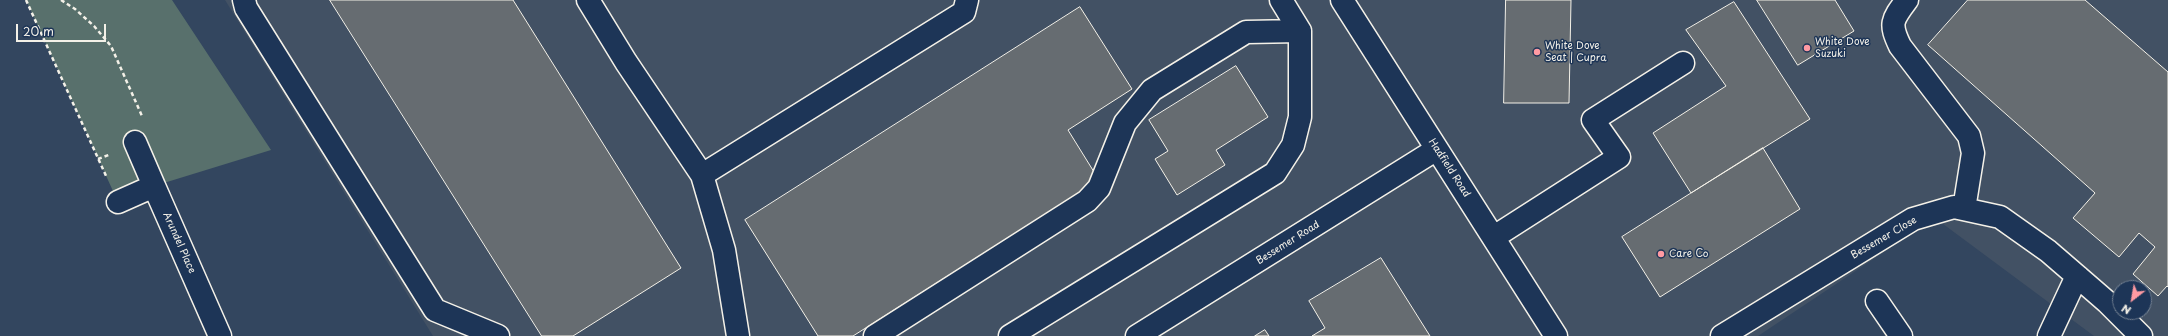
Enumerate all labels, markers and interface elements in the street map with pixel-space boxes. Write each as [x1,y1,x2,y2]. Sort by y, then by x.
scale bar [18,16,108,42]
text: 20 m [23,22,54,40]
place label: White Dove Suzuki [1815,36,1870,60]
place label: White Dove Seat | Cupra [1545,40,1606,64]
marker: White Dove Suzuki [1802,43,1812,53]
marker: White Dove Seat | Cupra [1532,47,1542,57]
street label: Hadfield Road [1426,136,1472,200]
street label: Arundel Place [160,211,198,275]
street label: Bessemer Close [1849,214,1919,262]
street label: Bessemer Road [1254,219,1322,267]
place label: Care Co [1669,248,1709,260]
marker: Care Co [1656,249,1666,259]
north arrow [2112,280,2152,320]
text: N [2118,300,2134,319]

